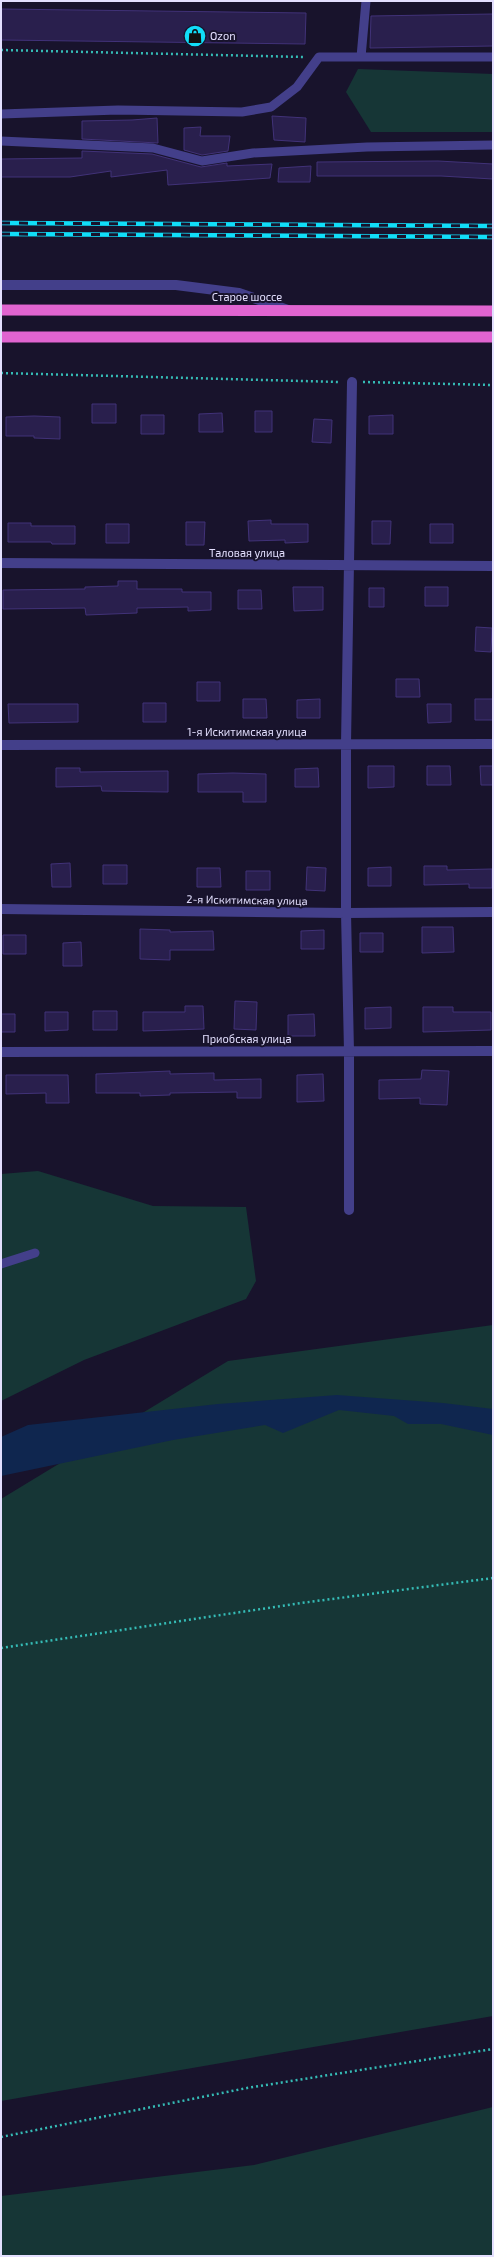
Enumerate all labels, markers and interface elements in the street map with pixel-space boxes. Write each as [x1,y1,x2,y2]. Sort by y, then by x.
shop icon: Ozon [182,23,208,49]
place label: Ozon [210,29,236,42]
street label: Старое шоссе [212,290,282,303]
street label: Таловая улица [209,546,285,560]
street label: 1-я Искитимская улица [187,725,307,739]
street label: 2-я Искитимская улица [186,892,308,908]
street label: Приобская улица [202,1032,292,1046]

